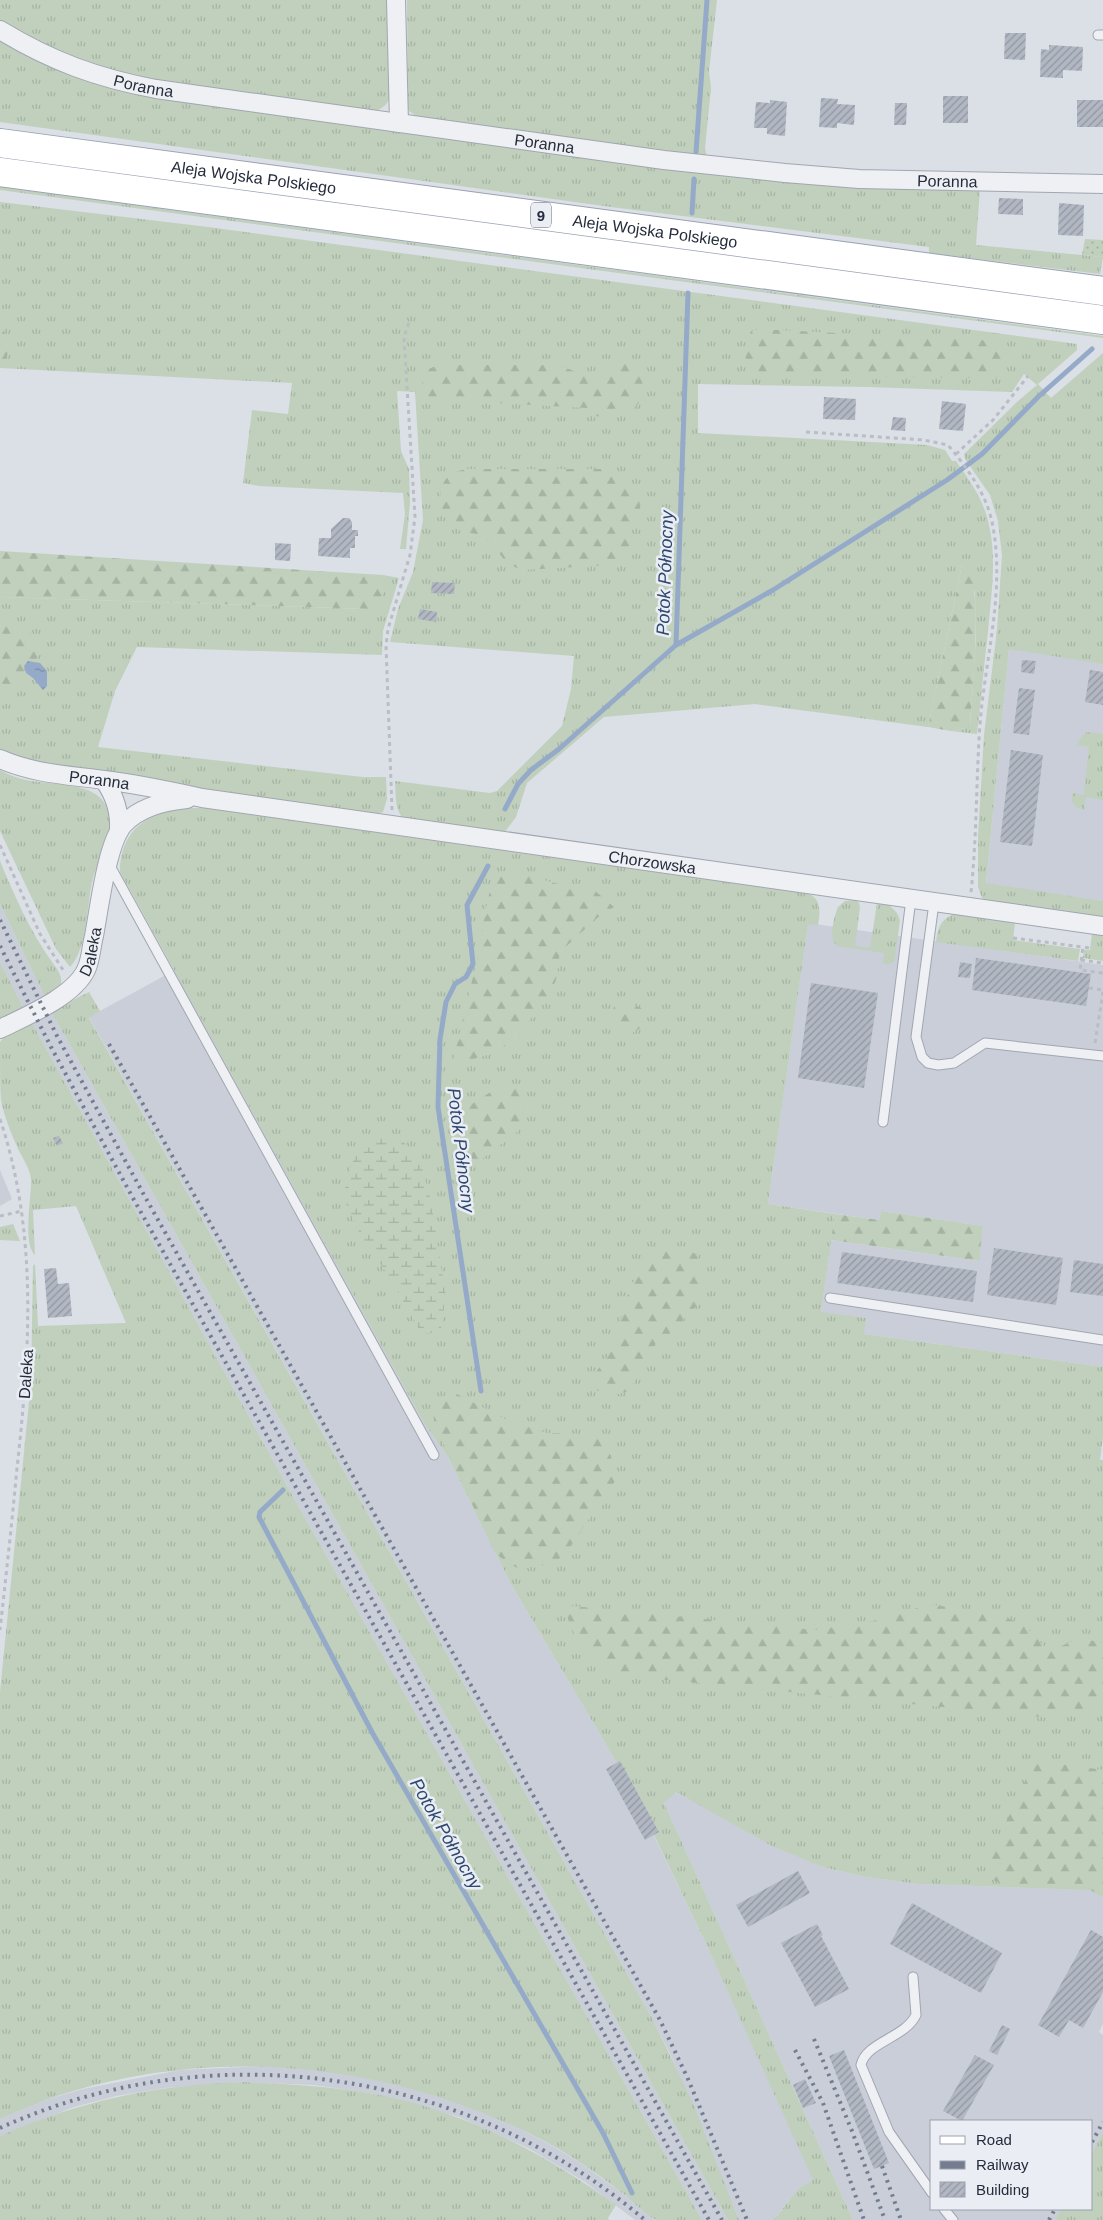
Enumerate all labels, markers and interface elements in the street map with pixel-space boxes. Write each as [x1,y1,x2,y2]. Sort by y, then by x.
street label: Poranna [112,71,175,100]
street label: Poranna [513,131,576,156]
street label: Aleja Wojska Polskiego [170,158,337,197]
street label: Poranna [917,172,978,190]
road number: 9 [531,202,551,228]
street label: Aleja Wojska Polskiego [572,211,739,250]
water label: Potok Północny [653,509,677,636]
street label: Poranna [68,767,131,792]
street label: Chorzowska [607,847,697,877]
street label: Daleka [76,926,104,979]
water label: Potok Północny [443,1087,479,1214]
street label: Daleka [16,1348,36,1399]
water label: Potok Północny [406,1775,486,1894]
legend [930,2120,1093,2210]
text: Road [976,2131,1012,2148]
text: Railway [976,2156,1029,2173]
text: Building [976,2181,1029,2198]

